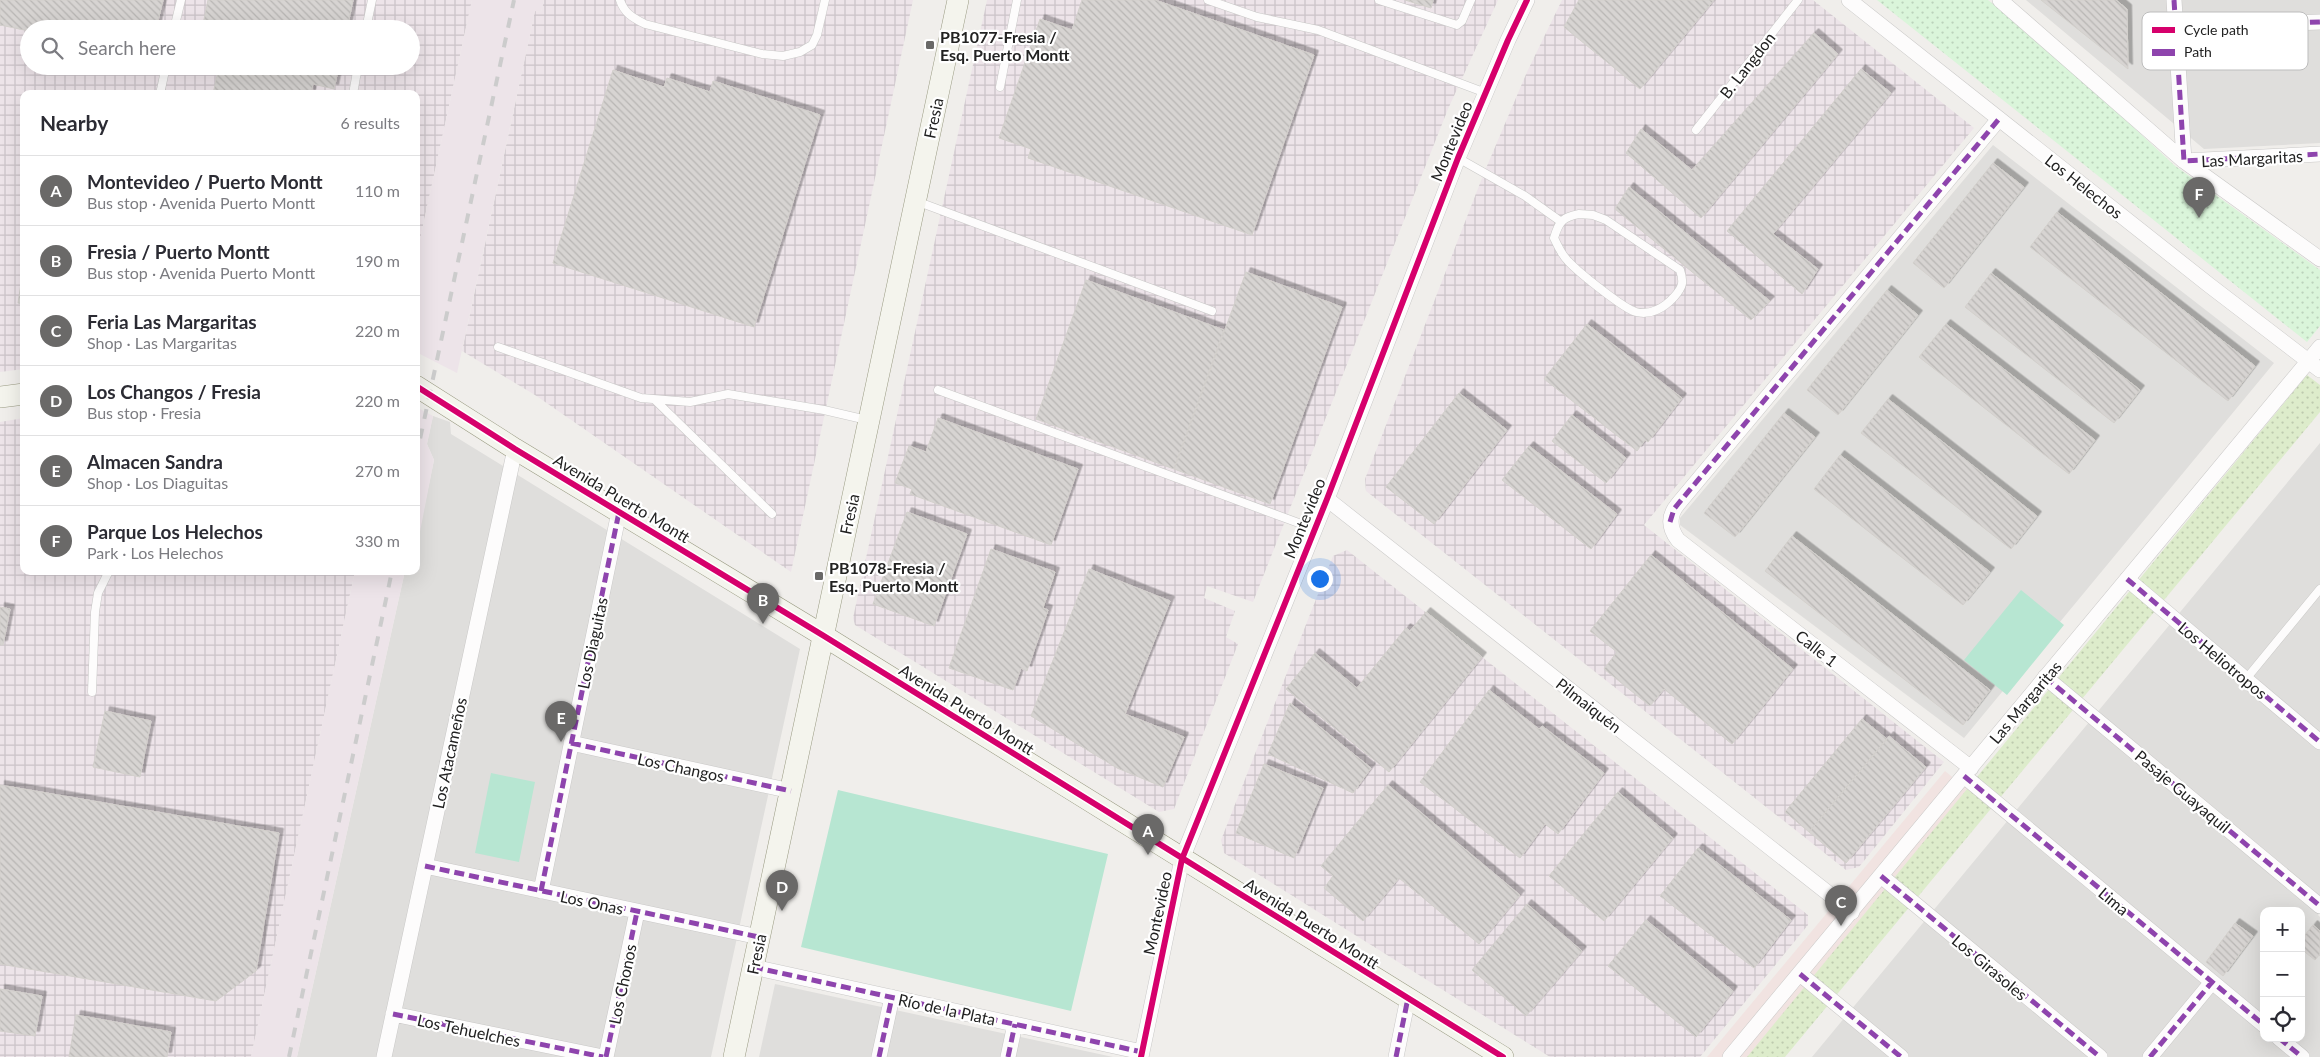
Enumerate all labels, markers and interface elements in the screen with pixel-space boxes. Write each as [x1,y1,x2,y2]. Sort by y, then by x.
legend [2142,12,2308,70]
search box [20,20,420,75]
text: Cycle path [2184,21,2249,38]
place label: PB1077-Fresia / Esq. Puerto Montt [940,27,1070,64]
street label: B. Langdon [1715,28,1779,102]
icon: search [38,34,66,62]
text: Search here [78,36,176,59]
marker: PB1077-Fresia / Esq. Puerto Montt [924,39,936,51]
text: Path [2184,43,2212,60]
street label: Fresia [919,96,947,140]
street label: Montevideo [1426,98,1476,184]
text: Nearby [40,110,108,135]
text: 6 results [340,113,400,132]
street label: Las Margaritas [2201,146,2303,170]
street label: Los Helechos [2042,150,2127,222]
text: Montevideo / Puerto Montt [87,170,323,193]
pin: F [2183,177,2215,218]
text: A [50,181,62,200]
text: 110 m [355,181,400,200]
text: Bus stop · Avenida Puerto Montt [87,193,315,212]
text: Fresia / Puerto Montt [87,240,270,263]
text: B [51,251,61,270]
text: 190 m [355,251,400,270]
text: Bus stop · Avenida Puerto Montt [87,263,315,282]
text: Feria Las Margaritas [87,310,257,333]
text: C [51,321,61,340]
text: 220 m [355,321,400,340]
text: Shop · Las Margaritas [87,333,237,352]
text: Los Changos / Fresia [87,380,261,403]
text: D [50,391,62,410]
text: 220 m [355,391,400,410]
text: Bus stop · Fresia [87,403,201,422]
text: Almacen Sandra [87,450,223,473]
street label: Avenida Puerto Montt [550,450,694,546]
text: E [51,461,61,480]
text: 270 m [355,461,400,480]
text: Shop · Los Diaguitas [87,473,228,492]
street label: Montevideo [1279,475,1329,561]
street label: Fresia [835,492,863,536]
text: Parque Los Helechos [87,520,263,543]
text: F [51,531,61,550]
text: 330 m [355,531,400,550]
text: Park · Los Helechos [87,543,224,562]
place label: PB1078-Fresia / Esq. Puerto Montt [829,558,959,595]
your location [1307,566,1333,592]
marker: PB1078-Fresia / Esq. Puerto Montt [813,570,825,582]
pin: B [747,583,779,624]
street label: Los Diaguitas [573,595,611,691]
street label: Los Heliotropos [2175,617,2271,703]
street label: Calle 1 [1792,626,1842,670]
street label: Las Margaritas [1985,657,2065,747]
street label: Avenida Puerto Montt [896,660,1038,758]
street label: Pilmaiquén [1553,674,1625,736]
street label: Los Atacameños [428,696,470,810]
pin: E [545,701,577,742]
street label: Pasaje Guayaquil [2132,746,2234,836]
street label: Los Changos [636,749,726,785]
pin: A [1132,814,1164,855]
street label: Montevideo [1139,869,1175,957]
pin: D [766,870,798,911]
street label: Avenida Puerto Montt [1241,874,1383,972]
street label: Lima [2095,883,2133,919]
pin: C [1825,885,1857,926]
street label: Los Onas [559,886,625,918]
map controls [2260,907,2305,1042]
button: + [2260,907,2305,952]
street label: Los Girasoles [1949,930,2031,1004]
street label: Fresia [742,932,770,976]
street label: Los Chonos [604,942,640,1026]
button: − [2260,952,2305,997]
street label: Río de la Plata [897,989,997,1029]
button: locate [2260,997,2305,1042]
street label: Los Tehuelches [416,1010,522,1050]

